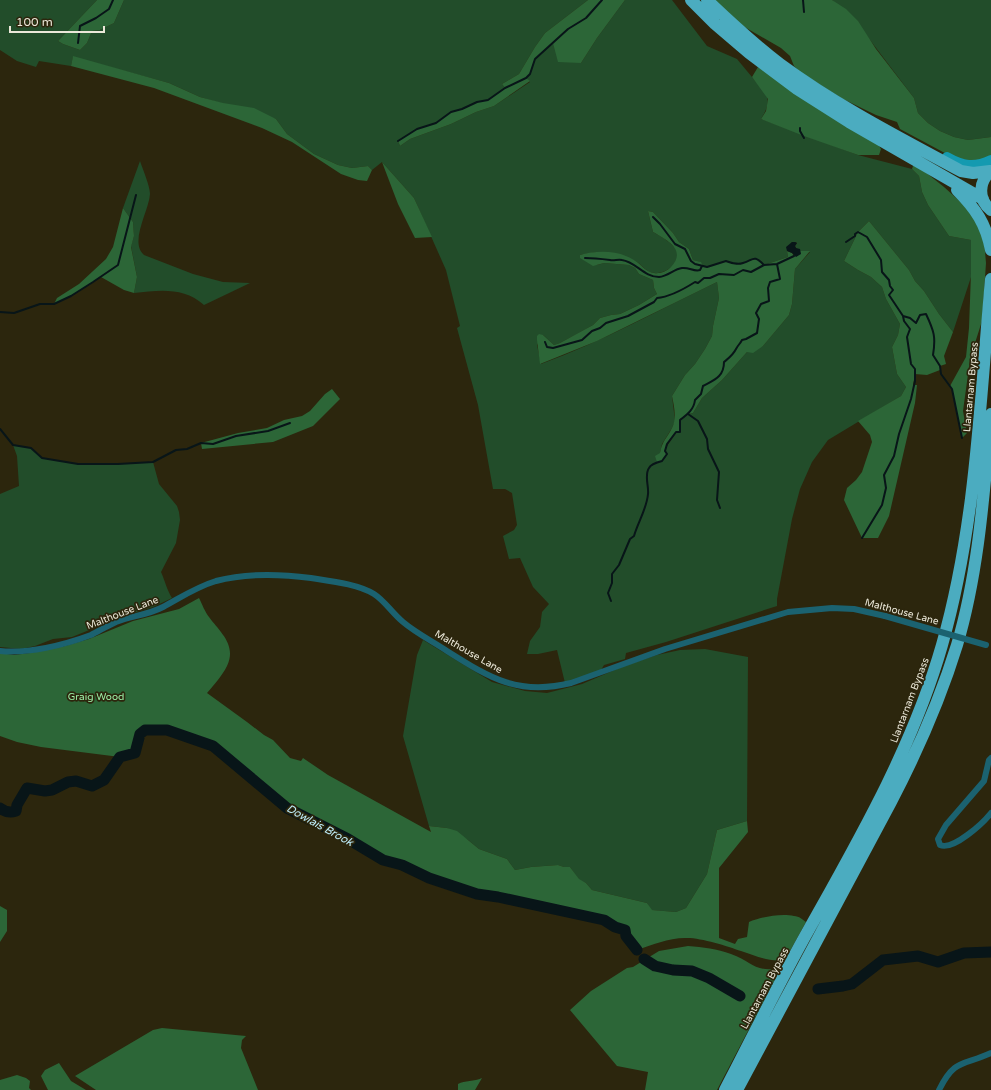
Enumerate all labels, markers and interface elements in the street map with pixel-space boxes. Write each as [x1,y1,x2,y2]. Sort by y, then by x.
scale bar [10,8,104,34]
text: 100 m [16,15,53,29]
street label: Llantarnam Bypass [961,341,981,433]
street label: Malthouse Lane [85,594,160,632]
street label: Malthouse Lane [863,596,940,628]
street label: Malthouse Lane [433,628,505,676]
street label: Llantarnam Bypass [888,656,932,745]
park label: Graig Wood [68,691,124,703]
water label: Dowlais Brook [284,802,356,850]
street label: Llantarnam Bypass [738,946,791,1031]

